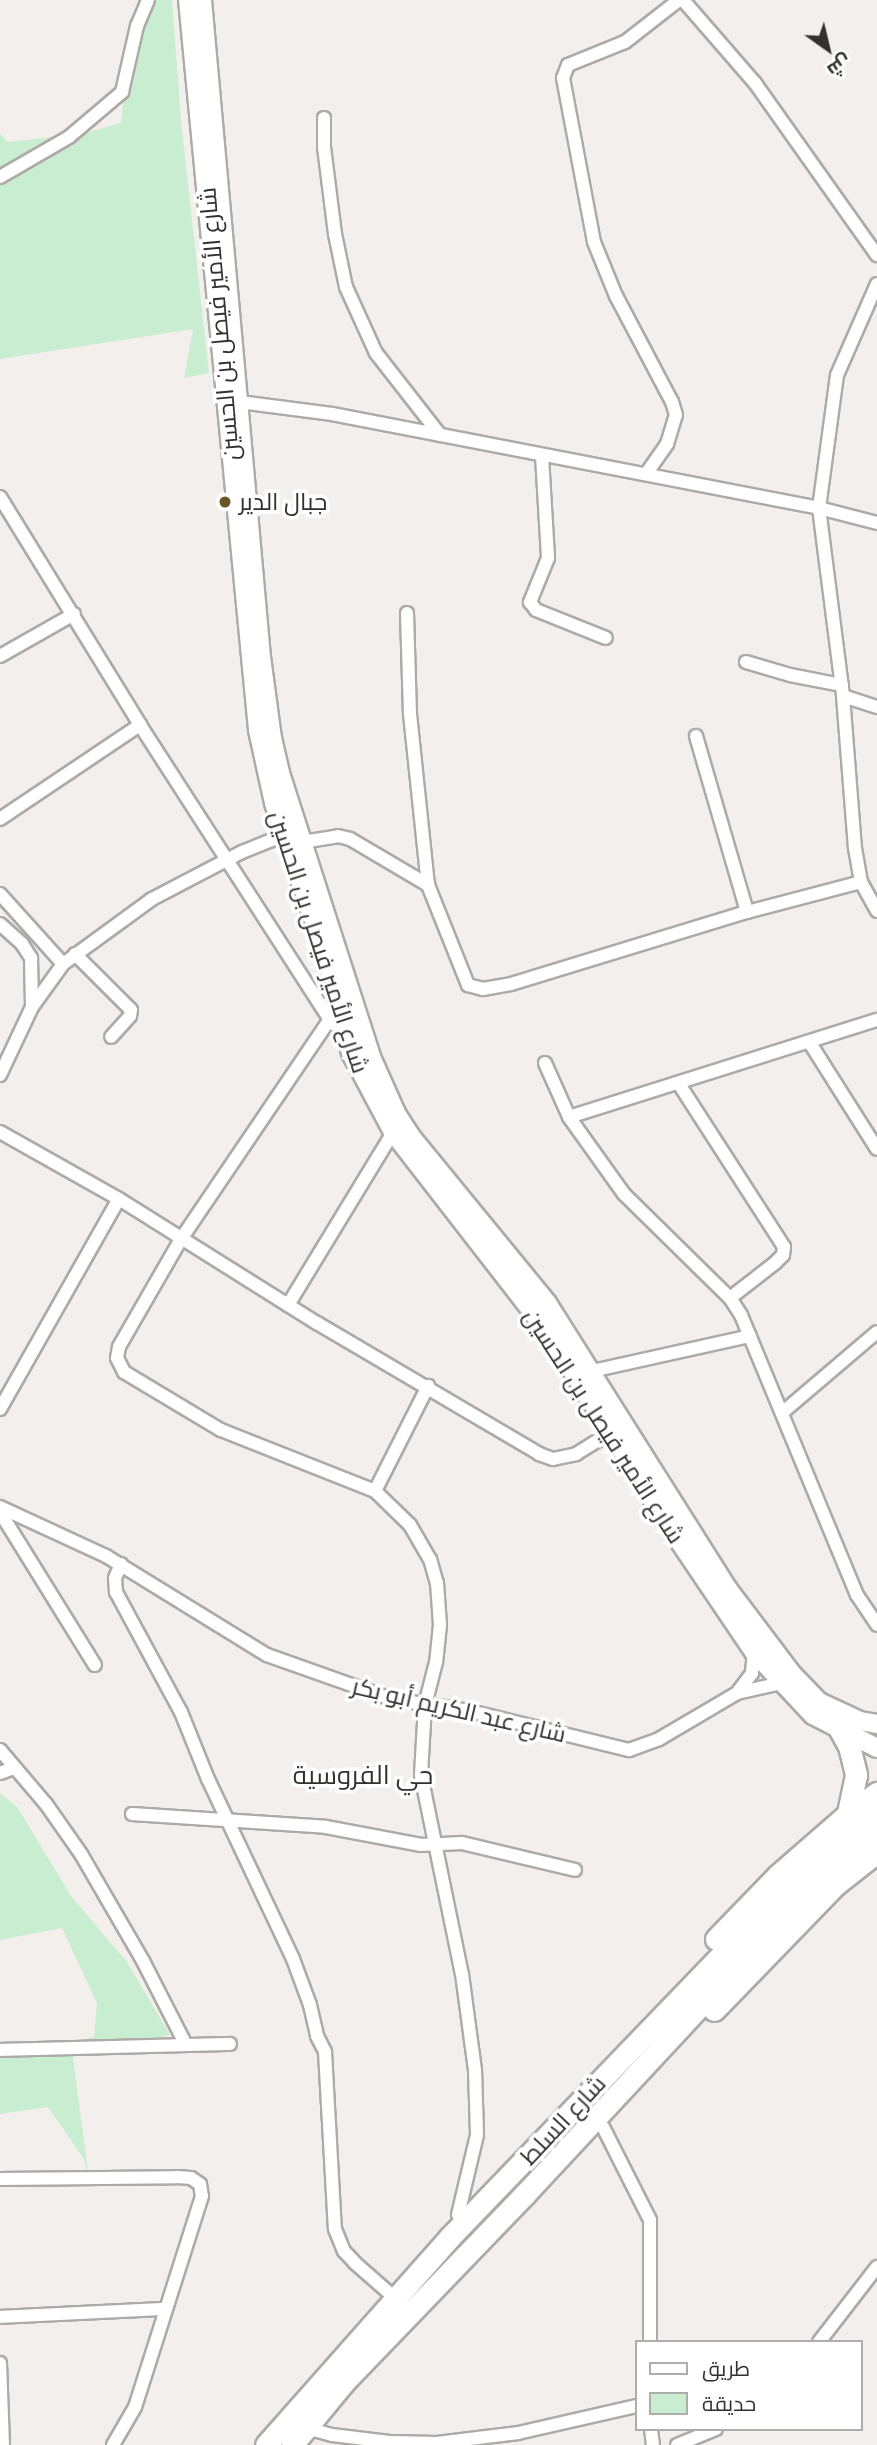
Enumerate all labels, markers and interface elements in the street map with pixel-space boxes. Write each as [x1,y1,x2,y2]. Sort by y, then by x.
north arrow [793,14,863,84]
text: ش [823,50,856,82]
street label: شارع الأمير فيصل بن الحسين [193,186,245,462]
place label: جبال الدير [239,488,327,516]
marker: جبال الدير [217,494,233,510]
street label: شارع الأمير فيصل بن الحسين [263,807,375,1077]
street label: شارع الأمير فيصل بن الحسين [517,1303,691,1549]
street label: شارع عبد الكريم أبو بكر [349,1671,569,1749]
district label: حي الفروسية [293,1759,433,1791]
street label: شارع السلط [514,2069,612,2171]
legend [636,2340,863,2431]
text: طريق [702,2356,750,2380]
text: حديقة [702,2391,756,2415]

